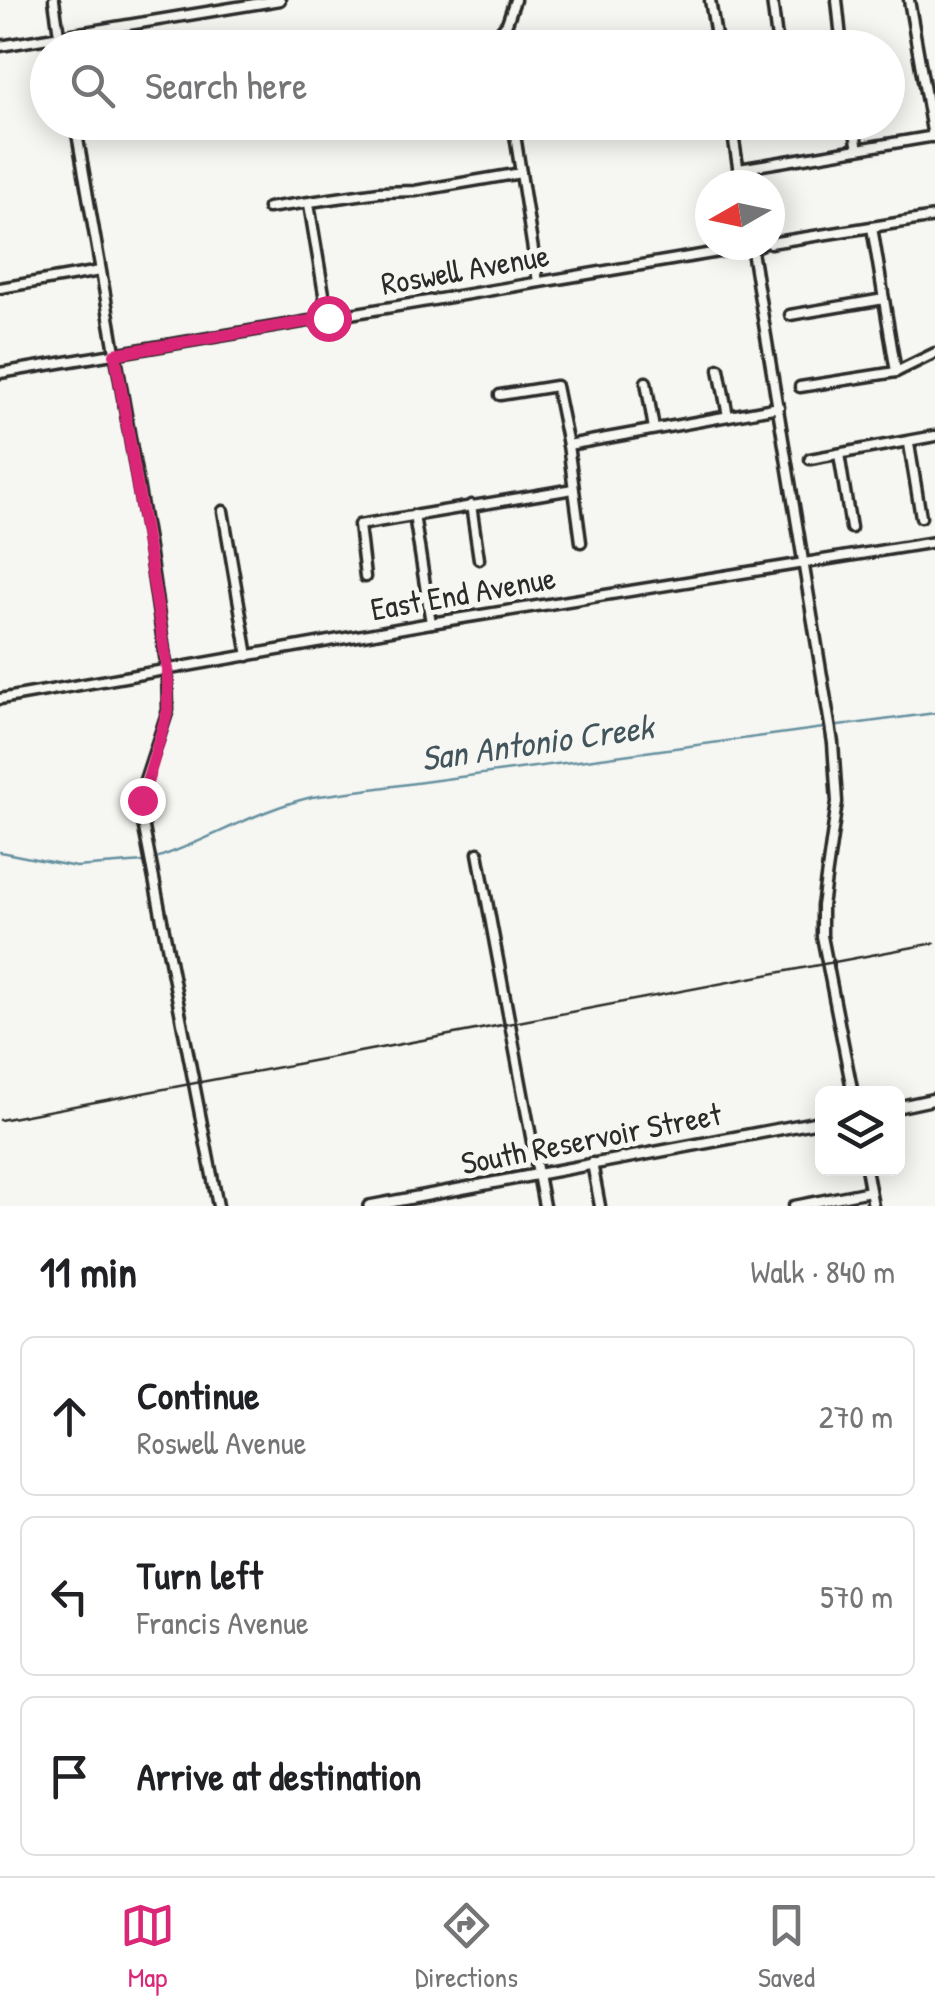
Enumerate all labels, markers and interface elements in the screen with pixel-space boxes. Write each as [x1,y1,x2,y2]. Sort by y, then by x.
search box [30,30,905,140]
icon: search [65,58,120,113]
text: Search here [145,59,307,111]
north arrow [695,170,785,260]
street label: Roswell Avenue [378,233,553,305]
route start [306,296,352,342]
street label: East End Avenue [367,556,559,630]
water label: San Antonio Creek [418,702,659,782]
route end [120,778,166,824]
map controls [815,1086,905,1176]
button: layers [815,1086,905,1176]
street label: South Reservoir Street [457,1092,726,1184]
text: 11 min [40,1243,137,1300]
text: Walk · 840 m [751,1250,895,1293]
text: Continue [137,1369,259,1421]
icon: ahead [42,1389,97,1444]
text: 270 m [819,1395,893,1438]
text: Roswell Avenue [137,1421,307,1464]
text: Turn left [137,1549,262,1601]
icon: left [42,1569,97,1624]
text: 570 m [820,1575,893,1618]
text: Francis Avenue [137,1601,309,1644]
icon: arrive [42,1749,97,1804]
text: Arrive at destination [137,1750,421,1802]
tab: Map [120,1898,175,1996]
tab: Directions [415,1898,518,1996]
tab: Saved [758,1898,815,1996]

